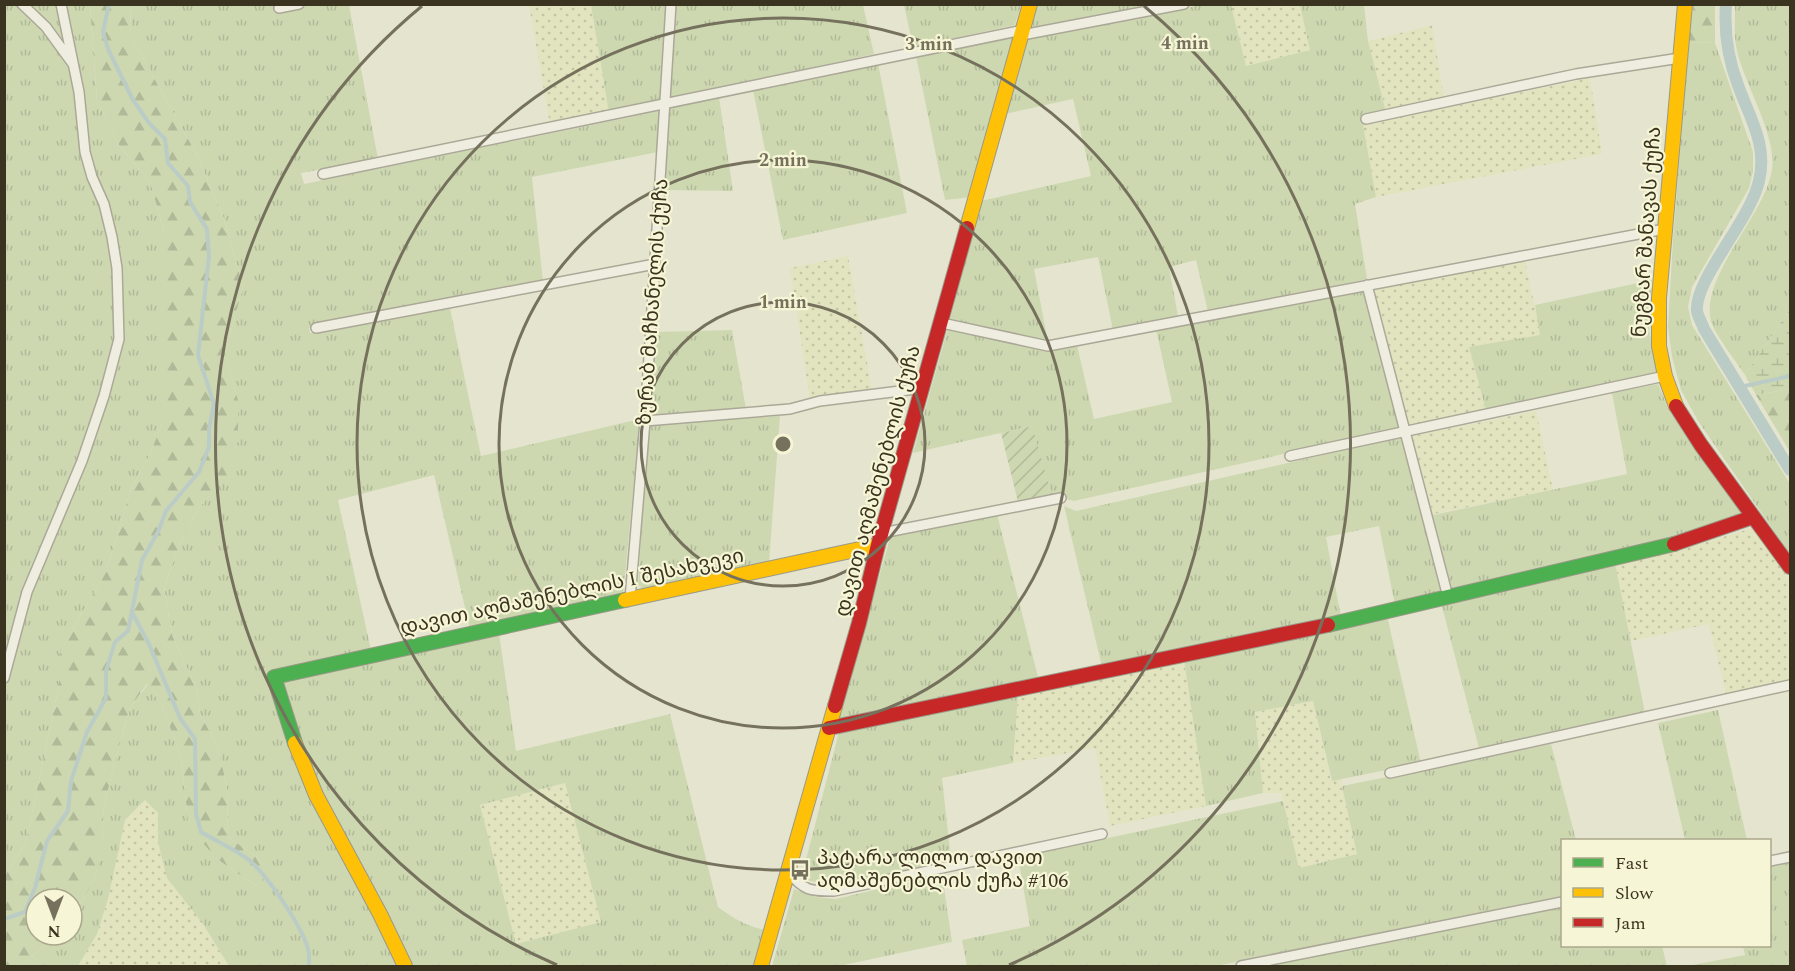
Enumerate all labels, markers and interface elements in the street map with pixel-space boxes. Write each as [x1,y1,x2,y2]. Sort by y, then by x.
text: 4 min [1161,30,1209,57]
text: 3 min [905,31,953,58]
street label: ნუგზარ შანავას ქუჩა [1625,126,1669,338]
text: 2 min [759,147,807,174]
street label: ზურაბ მაჩხანელის ქუჩა [629,178,677,426]
text: 1 min [759,289,807,316]
street label: დავით აღმაშენებლის ქუჩა [827,342,929,620]
centre of rings [773,434,793,454]
street label: დავით აღმაშენებლის I შესახვევი [397,541,747,643]
legend [1561,839,1771,947]
place label: პატარა ლილო დავით აღმაშენებლის ქუჩა #106 [817,843,1068,896]
text: Fast [1615,850,1648,877]
bus stop icon: პატარა ლილო დავით აღმაშენებლის ქუჩა #106 [788,858,812,882]
text: Slow [1615,880,1654,907]
north arrow [24,887,84,947]
text: Jam [1615,910,1646,937]
text: N [47,919,61,943]

